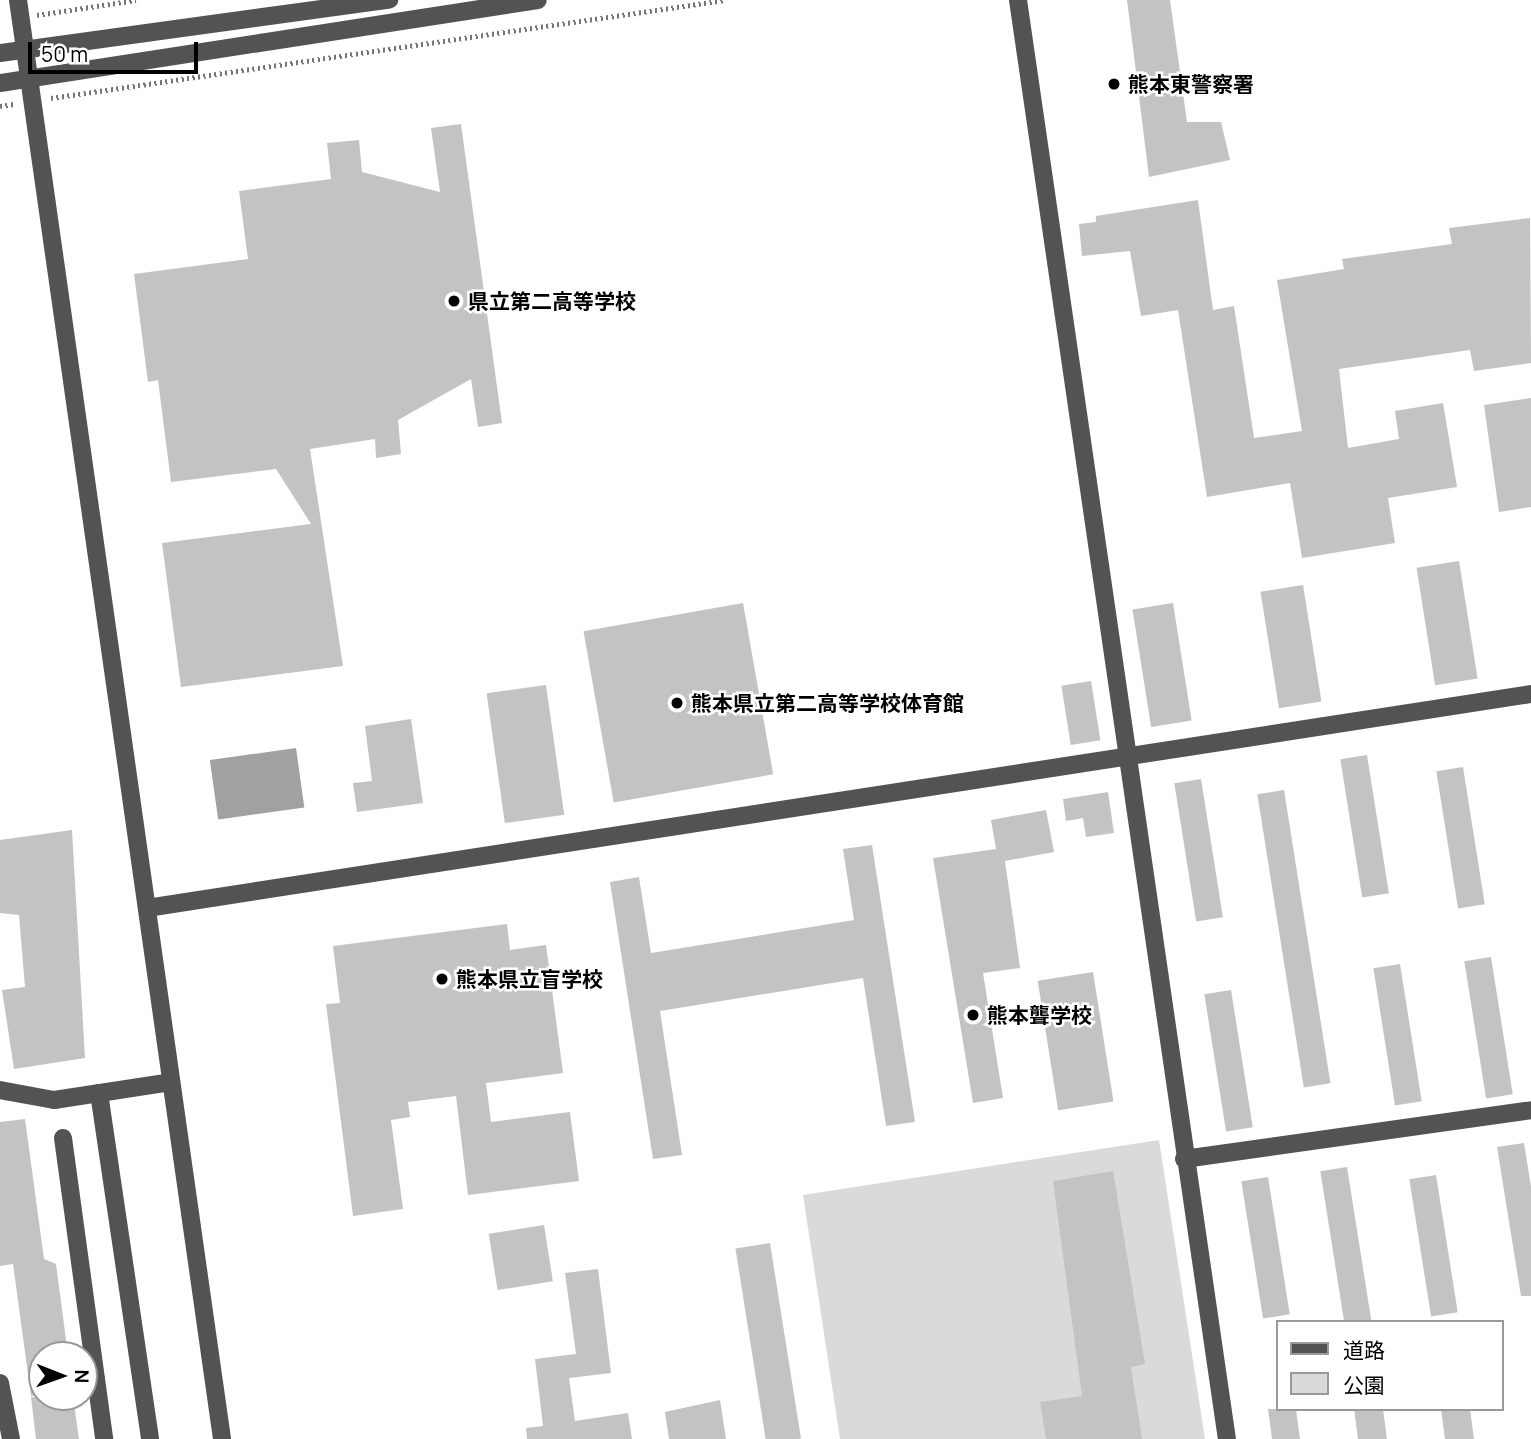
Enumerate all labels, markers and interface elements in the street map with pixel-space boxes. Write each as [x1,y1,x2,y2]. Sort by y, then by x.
scale bar [32,28,201,72]
text: 50 m [41,40,88,68]
place label: 熊本東警察署 [1128,71,1254,97]
marker: 熊本東警察署 [1106,76,1122,92]
place label: 県立第二高等学校 [468,288,636,314]
marker: 県立第二高等学校 [446,293,462,309]
place label: 熊本県立第二高等学校体育館 [691,690,964,716]
marker: 熊本県立第二高等学校体育館 [669,695,685,711]
place label: 熊本県立盲学校 [456,966,603,992]
marker: 熊本県立盲学校 [434,971,450,987]
place label: 熊本聾学校 [987,1002,1092,1028]
marker: 熊本聾学校 [965,1007,981,1023]
legend [1276,1320,1503,1411]
text: 道路 [1343,1336,1385,1364]
north arrow [28,1341,98,1411]
text: N [69,1369,95,1383]
text: 公園 [1343,1371,1385,1399]

